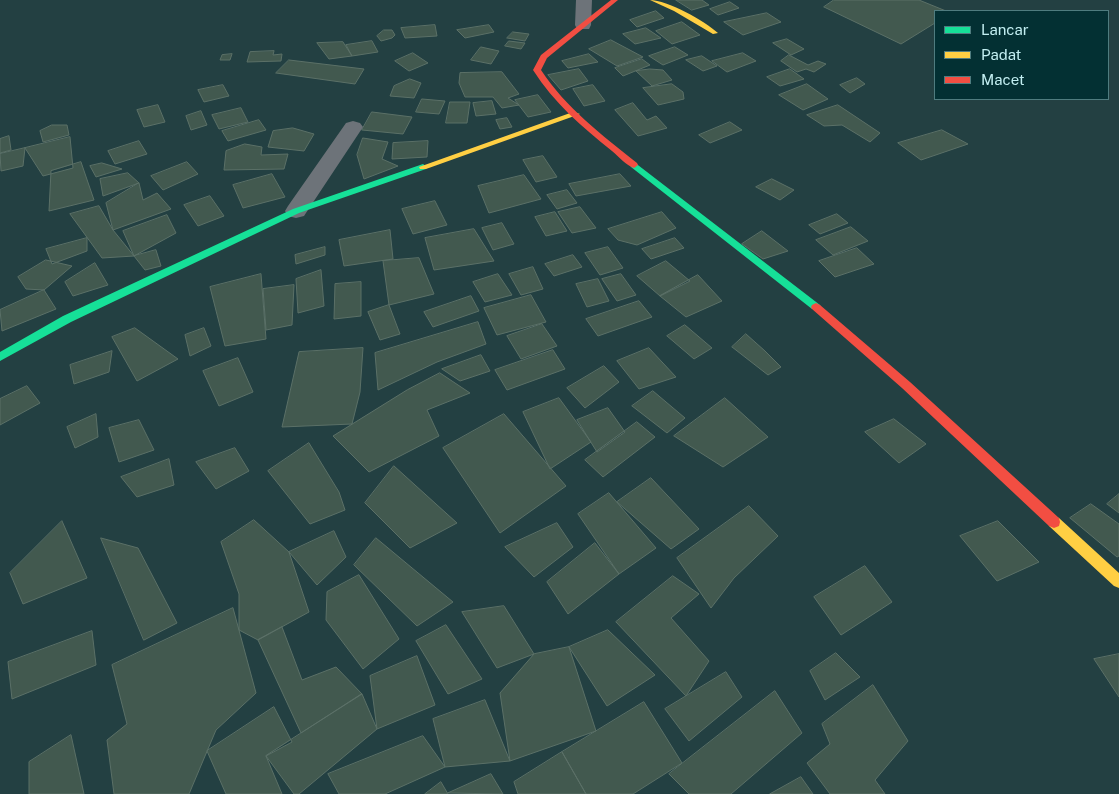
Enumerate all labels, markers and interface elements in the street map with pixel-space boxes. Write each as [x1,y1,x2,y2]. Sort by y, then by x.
legend [934,10,1109,100]
text: Lancar [981,21,1029,38]
text: Padat [981,46,1021,63]
text: Macet [981,71,1025,88]

